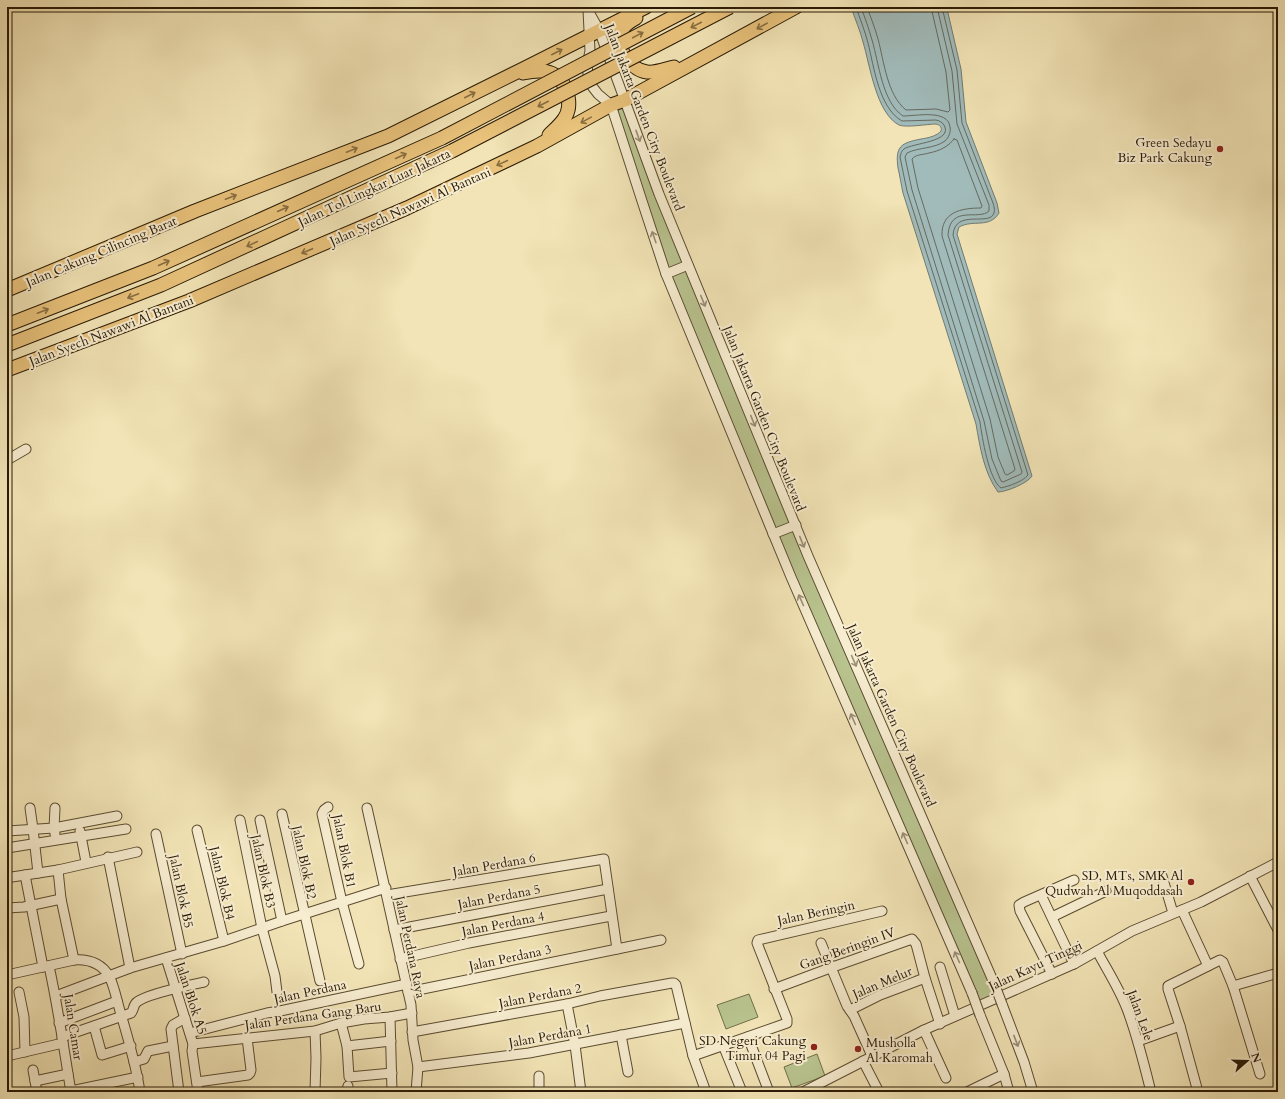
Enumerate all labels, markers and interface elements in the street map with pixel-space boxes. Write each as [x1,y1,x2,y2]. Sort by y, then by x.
street label: Jalan Jakarta Garden City Boulevard [599,19,688,213]
one-way arrow [690,22,702,29]
one-way arrow [756,22,768,30]
one-way arrow [632,31,644,39]
one-way arrow [551,48,563,55]
one-way arrow [463,91,475,98]
one-way arrow [537,101,549,108]
one-way arrow [580,116,592,124]
one-way arrow [635,130,643,142]
place label: Green Sedayu Biz Park Cakung [1117,134,1213,167]
street label: Jalan Tol Lingkar Luar Jakarta [294,144,454,232]
marker: Green Sedayu Biz Park Cakung [1215,144,1225,154]
one-way arrow [345,145,357,153]
one-way arrow [395,152,407,159]
one-way arrow [497,160,509,167]
street label: Jalan Syech Nawawi Al Bantani [325,163,494,251]
one-way arrow [224,193,236,201]
one-way arrow [276,205,288,212]
street label: Jalan Cakung Cilincing Barat [21,212,180,293]
one-way arrow [649,232,657,244]
one-way arrow [246,240,258,248]
one-way arrow [302,248,314,256]
one-way arrow [158,259,170,266]
street label: Jalan Syech Nawawi Al Bantani [25,291,196,371]
one-way arrow [127,293,139,301]
one-way arrow [700,295,707,307]
one-way arrow [37,307,49,315]
street label: Jalan Jakarta Garden City Boulevard [718,321,810,514]
one-way arrow [749,415,757,427]
one-way arrow [799,535,807,547]
one-way arrow [797,594,804,606]
street label: Jalan Jakarta Garden City Boulevard [842,619,940,810]
one-way arrow [851,654,858,666]
one-way arrow [849,713,856,725]
street label: Jalan Blok B1 [328,811,360,890]
street label: Jalan Blok B2 [287,822,321,901]
street label: Jalan Blok B3 [246,831,280,910]
one-way arrow [901,833,908,845]
street label: Jalan Blok B4 [204,843,239,922]
street label: Jalan Perdana 6 [449,849,537,881]
street label: Jalan Blok B5 [164,851,198,930]
place label: SD, MTs, SMK Al Qudwah Al Muqoddasah [1045,867,1184,900]
marker: SD, MTs, SMK Al Qudwah Al Muqoddasah [1186,877,1196,887]
street label: Jalan Perdana 5 [454,880,542,914]
street label: Jalan Perdana Raya [390,892,430,1000]
street label: Jalan Beringin [774,896,857,930]
street label: Jalan Perdana 4 [458,907,546,941]
street label: Gang Beringin IV [797,923,898,975]
street label: Jalan Kayu Tinggi [984,936,1085,996]
street label: Jalan Perdana 3 [465,940,553,976]
one-way arrow [953,952,960,964]
street label: Jalan Blok A5 [170,958,211,1037]
street label: Jalan Melur [848,962,915,1004]
street label: Jalan Perdana [270,975,348,1009]
street label: Jalan Perdana 2 [495,979,583,1013]
street label: Jalan Lele [1122,986,1158,1043]
street label: Jalan Camar [59,991,87,1062]
street label: Jalan Perdana Gang Baru [242,998,383,1035]
street label: Jalan Perdana 1 [505,1020,593,1052]
place label: SD Negeri Cakung Timur 04 Pagi [699,1032,807,1065]
place label: Musholla Al Karomah [866,1034,933,1067]
one-way arrow [1013,1034,1021,1046]
north arrow [1227,1041,1267,1081]
marker: SD Negeri Cakung Timur 04 Pagi [809,1042,819,1052]
marker: Musholla Al Karomah [853,1044,863,1054]
text: N [1247,1051,1265,1065]

